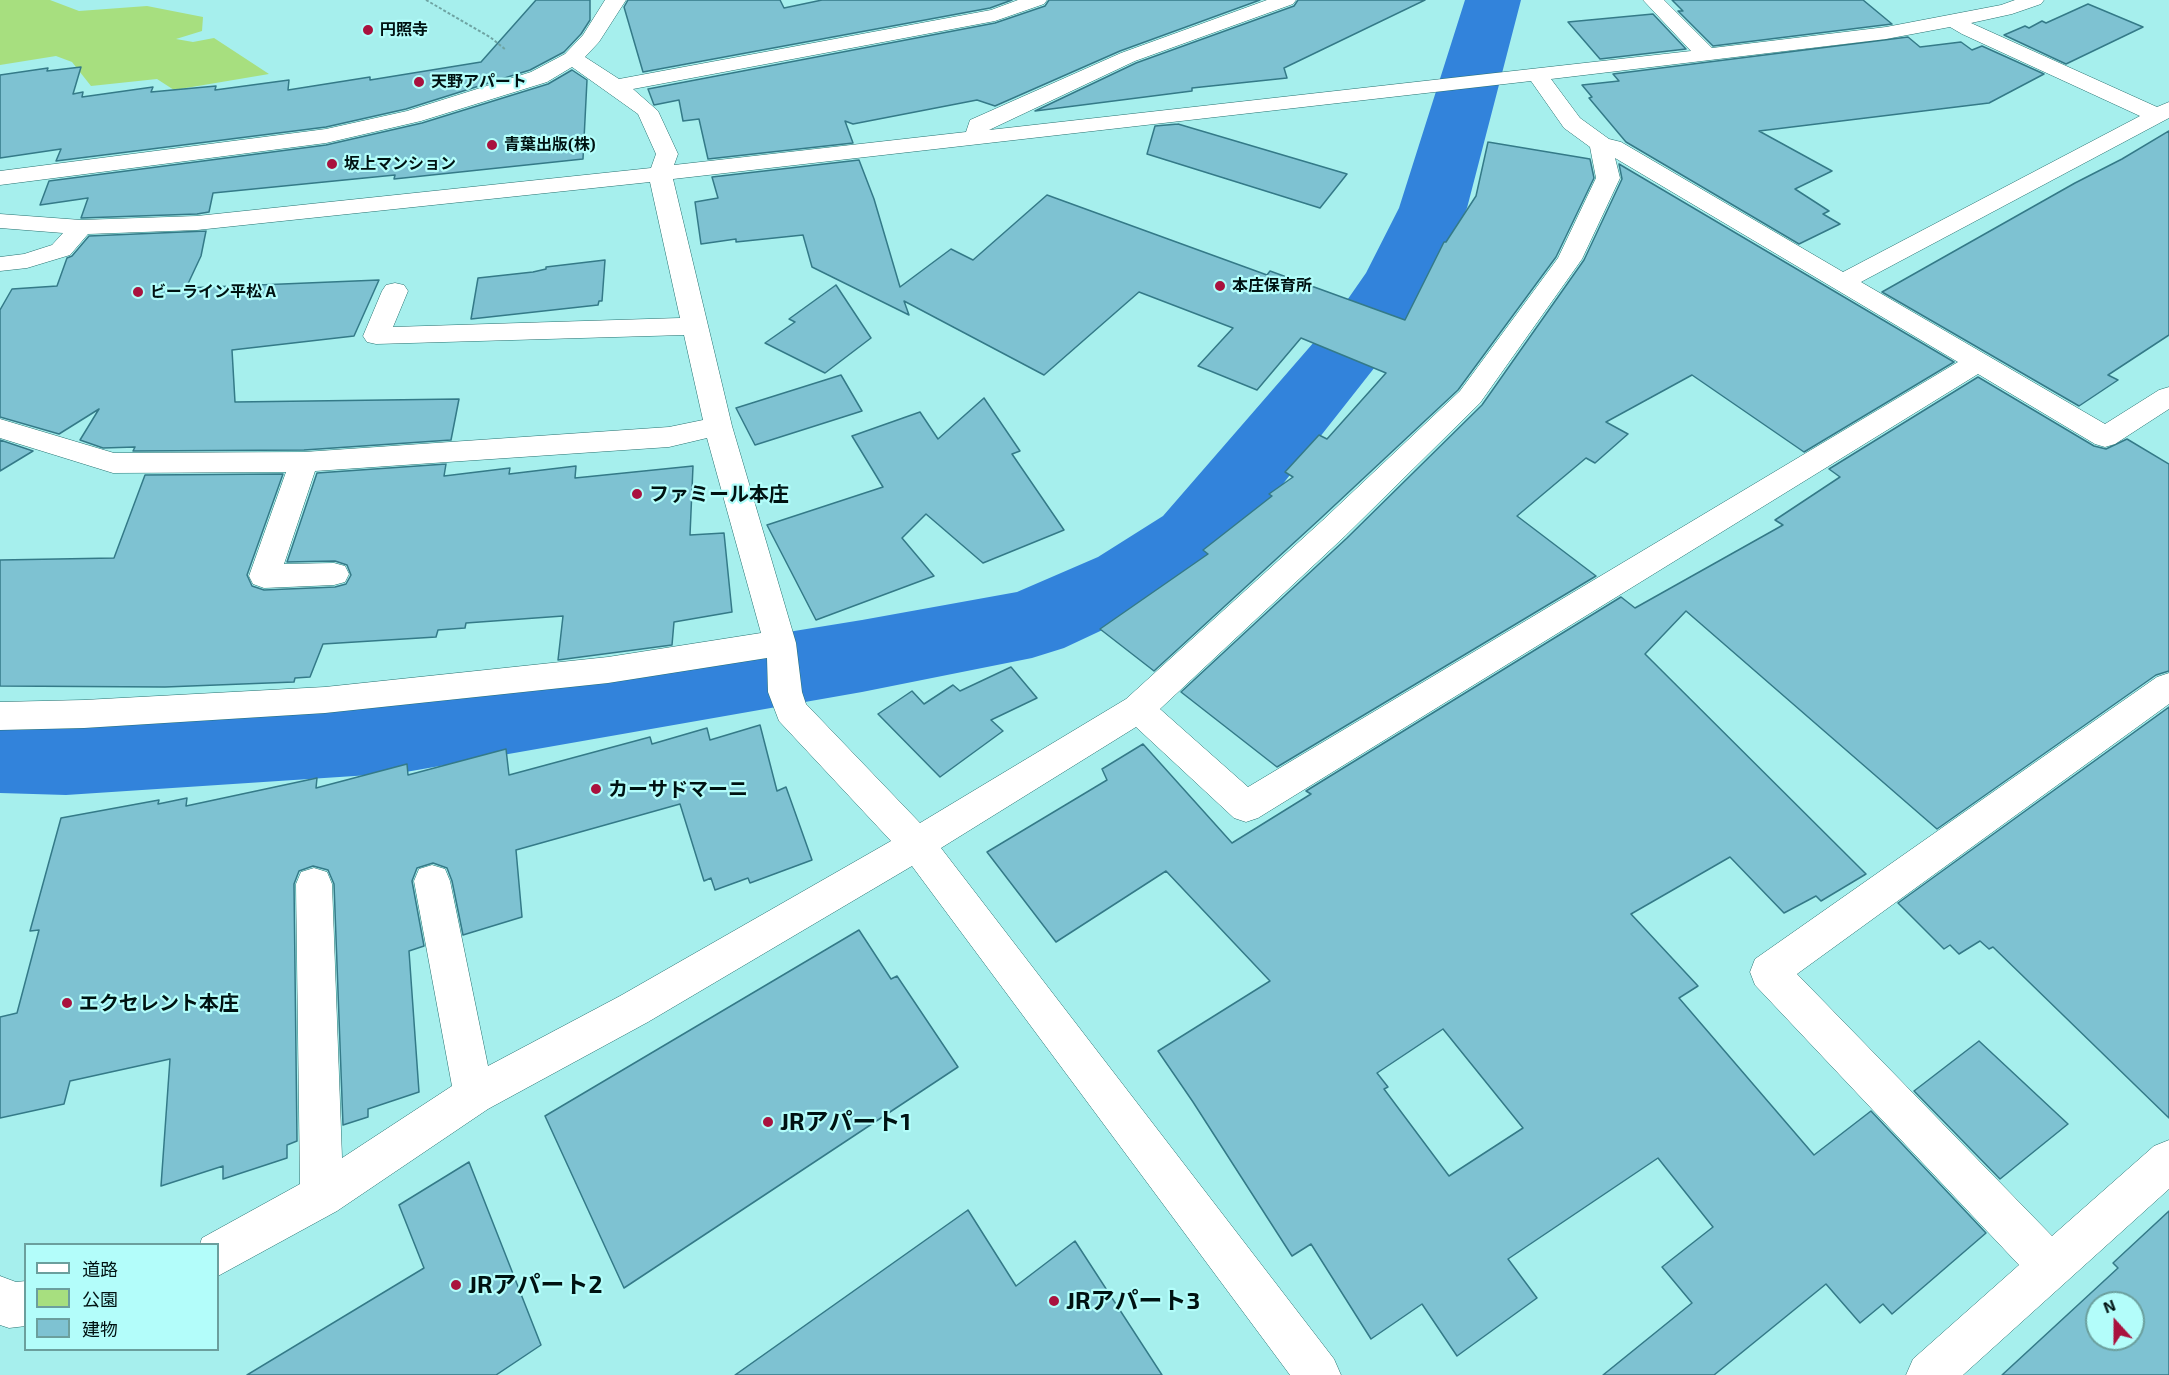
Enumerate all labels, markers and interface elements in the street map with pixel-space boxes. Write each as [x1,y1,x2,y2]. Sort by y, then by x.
place label: 円照寺 [380,20,428,40]
marker: 円照寺 [361,23,375,37]
place label: 天野アパート [431,72,527,92]
marker: 天野アパート [412,75,426,89]
place label: 青葉出版(株) [504,135,596,155]
marker: 青葉出版(株) [485,138,499,152]
place label: 坂上マンション [344,154,456,174]
marker: 坂上マンション [325,157,339,171]
place label: 本庄保育所 [1232,276,1312,296]
marker: 本庄保育所 [1213,279,1227,293]
place label: ビーライン平松 A [150,282,276,302]
marker: ビーライン平松 A [131,285,145,299]
place label: ファミール本庄 [649,482,789,506]
marker: ファミール本庄 [630,487,644,501]
place label: カーサドマーニ [608,777,748,801]
marker: カーサドマーニ [589,782,603,796]
place label: エクセレント本庄 [79,991,239,1015]
marker: エクセレント本庄 [60,996,74,1010]
place label: JRアパート1 [780,1108,911,1136]
marker: JRアパート1 [761,1115,775,1129]
legend [24,1243,219,1351]
text: 道路 [82,1258,118,1280]
place label: JRアパート2 [468,1271,602,1299]
marker: JRアパート2 [449,1278,463,1292]
place label: JRアパート3 [1066,1287,1200,1315]
text: 公園 [82,1288,118,1310]
north arrow [2085,1291,2145,1351]
marker: JRアパート3 [1047,1294,1061,1308]
text: N [2100,1295,2118,1317]
text: 建物 [82,1318,118,1340]

